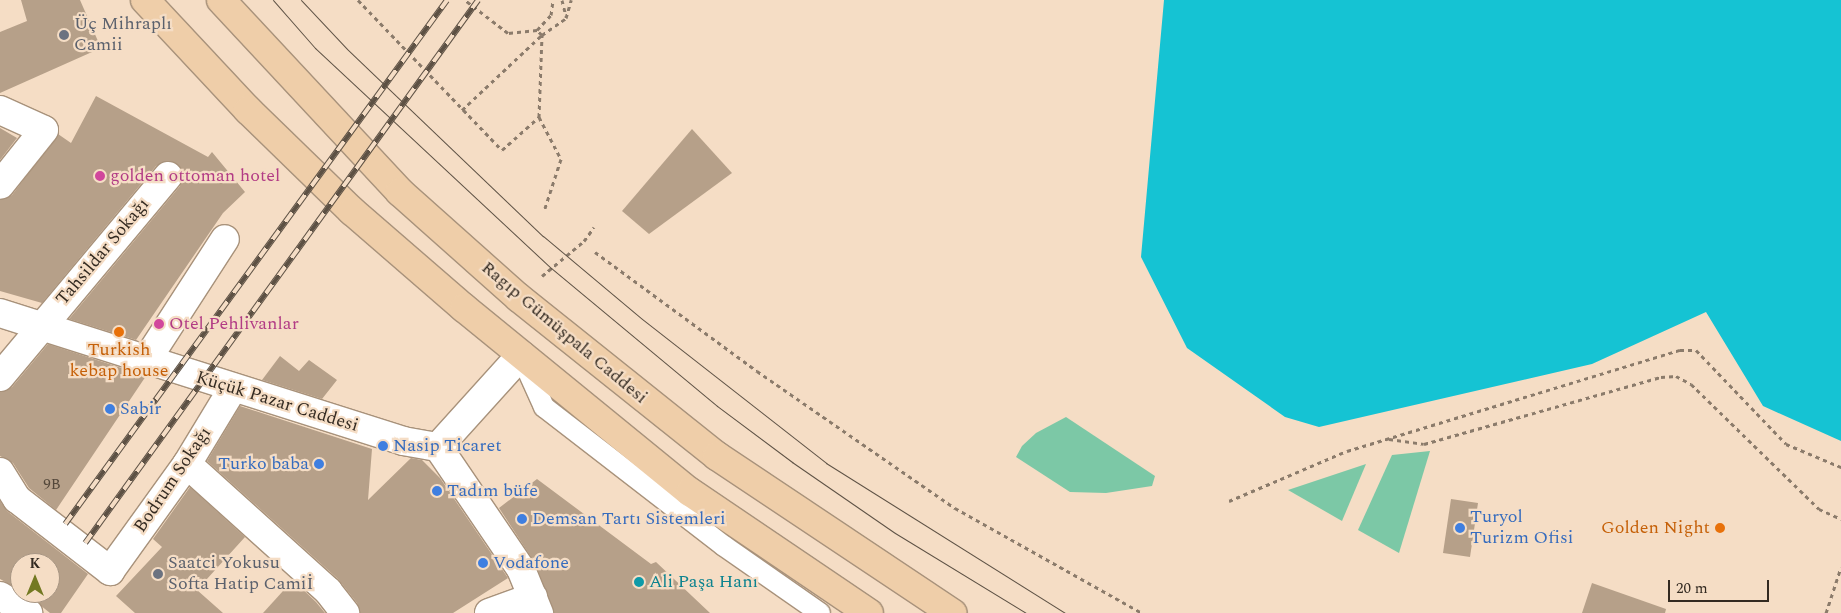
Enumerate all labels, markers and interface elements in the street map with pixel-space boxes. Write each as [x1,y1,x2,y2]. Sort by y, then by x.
place label: Üç Mihraplı Camii [74,14,172,56]
marker: Üç Mihraplı Camii [58,29,70,41]
place label: golden ottoman hotel [110,165,280,187]
marker: golden ottoman hotel [94,170,106,182]
street label: Tahsildar Sokağı [52,194,154,310]
street label: Ragıp Gümüşpala Caddesi [477,257,651,409]
place label: Otel Pehlivanlar [169,313,299,335]
marker: Otel Pehlivanlar [153,318,165,330]
marker: Turkish kebap house [113,326,125,338]
place label: Turkish kebap house [70,340,168,382]
street label: Küçük Pazar Caddesi [193,367,361,437]
place label: Sabir [120,398,161,420]
marker: Sabir [104,403,116,415]
street label: Bodrum Sokağı [130,423,216,537]
place label: Nasip Ticaret [393,435,502,457]
marker: Nasip Ticaret [377,440,389,452]
place label: Turko baba [218,453,309,475]
marker: Turko baba [313,458,325,470]
house number: 9B [43,476,61,494]
place label: Tadım büfe [447,480,538,502]
marker: Tadım büfe [431,485,443,497]
place label: Turyol Turizm Ofisi [1470,507,1573,550]
place label: Demsan Tartı Sistemleri [532,508,726,530]
marker: Demsan Tartı Sistemleri [516,513,528,525]
place label: Golden Night [1601,517,1710,539]
marker: Turyol Turizm Ofisi [1454,522,1466,534]
marker: Golden Night [1714,522,1726,534]
place label: Vodafone [493,552,569,574]
north arrow [10,553,60,603]
text: K [30,553,40,574]
place label: Saatci Yokusu Softa Hatip Camiİ [168,553,313,596]
marker: Vodafone [477,557,489,569]
marker: Saatci Yokusu Softa Hatip Camiİ [152,568,164,580]
scale bar [1671,570,1772,602]
place label: Ali Paşa Hanı [649,571,758,593]
marker: Ali Paşa Hanı [633,576,645,588]
text: 20 m [1676,577,1708,600]

